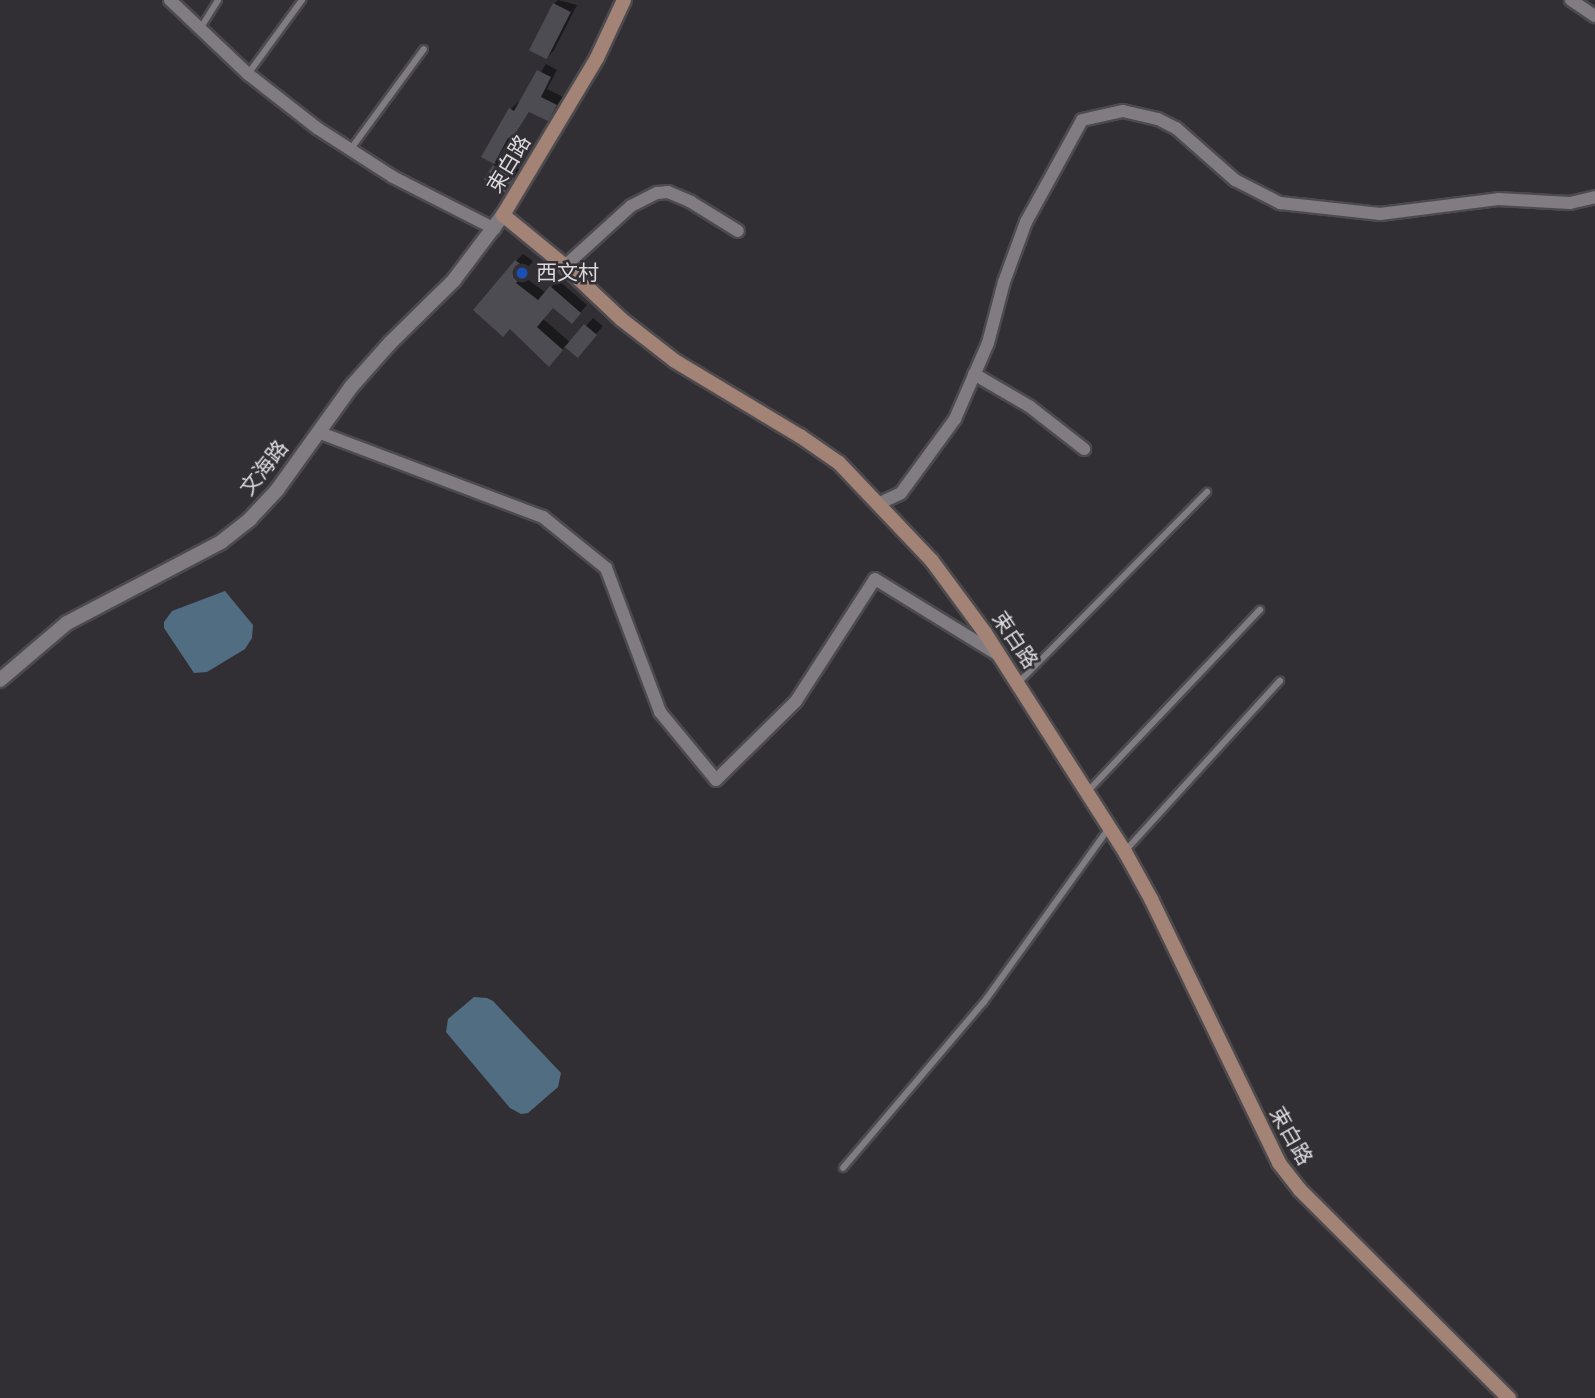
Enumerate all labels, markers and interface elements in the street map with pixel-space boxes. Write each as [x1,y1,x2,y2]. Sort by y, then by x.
street label: 束白路 [482,131,536,197]
place label: 西文村 [536,260,599,286]
marker: 西文村 [514,265,530,281]
street label: 文海路 [235,435,293,501]
street label: 束白路 [987,607,1043,673]
street label: 束白路 [1264,1102,1318,1170]

